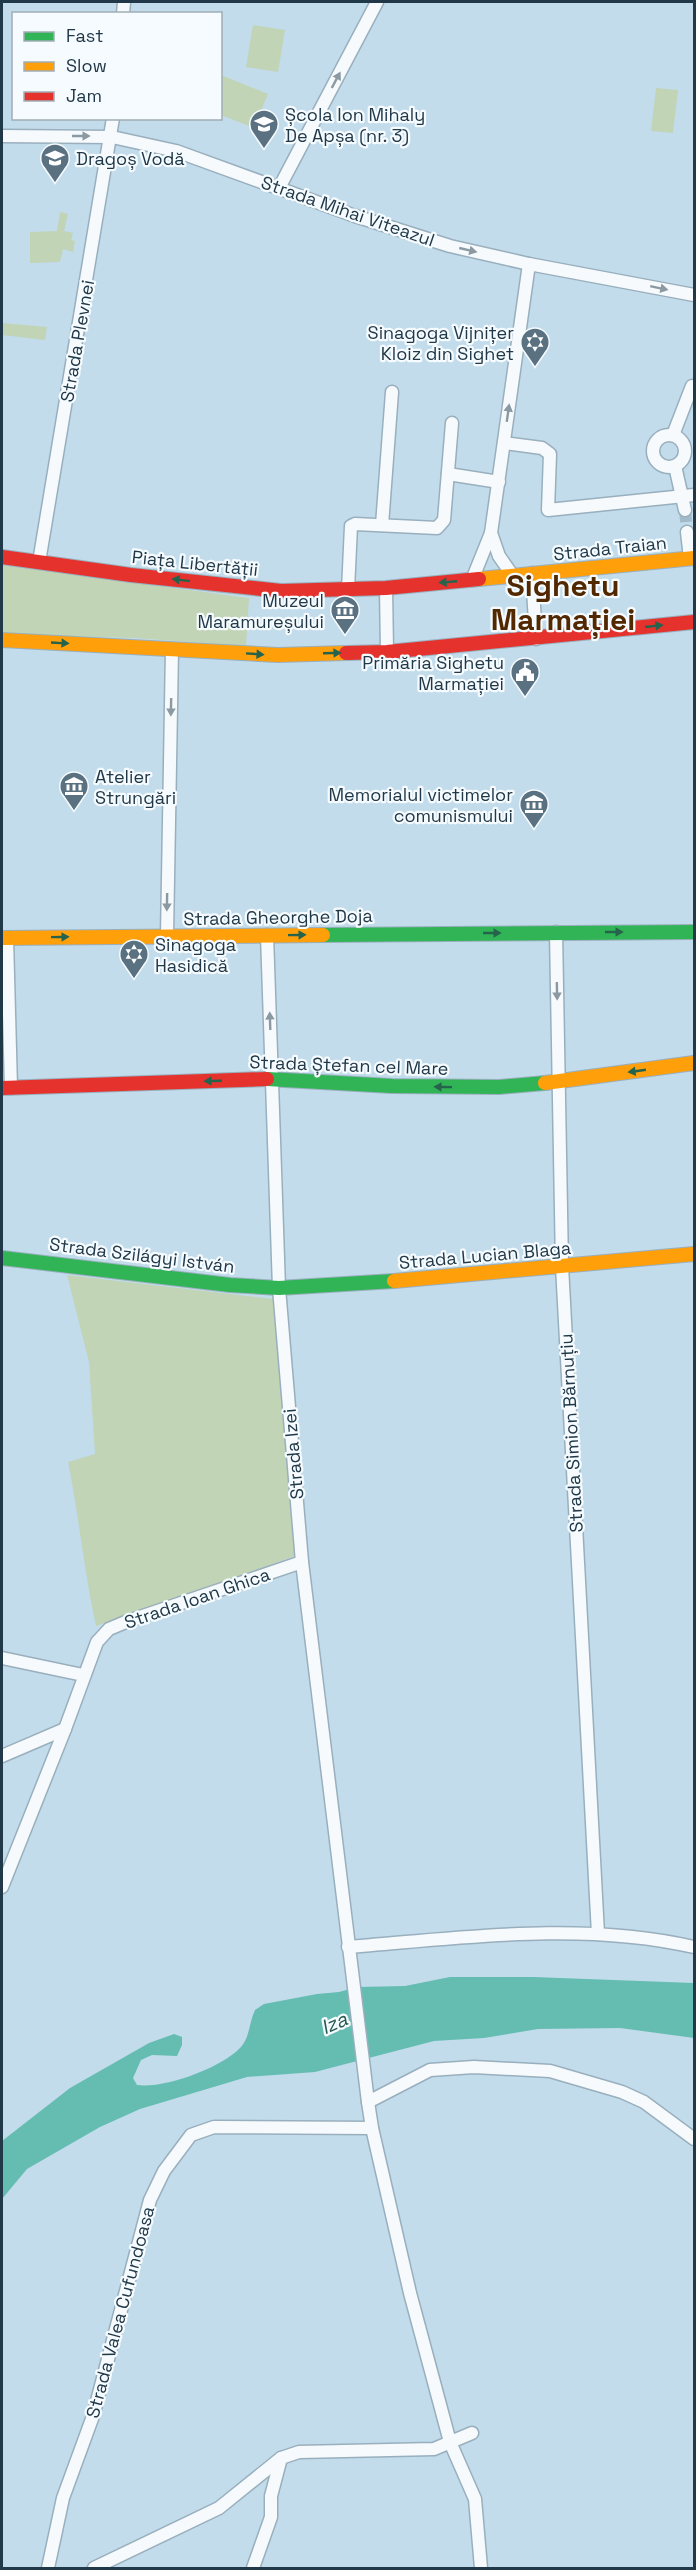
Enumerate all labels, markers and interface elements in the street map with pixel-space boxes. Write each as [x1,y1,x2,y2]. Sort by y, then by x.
legend [12,12,222,120]
text: Fast [66,24,103,47]
text: Slow [66,54,107,77]
one-way arrow [331,72,341,89]
text: Jam [66,84,102,107]
place label: Școla Ion Mihaly De Apșa (nr. 3) [285,103,425,147]
school or university icon: Școla Ion Mihaly De Apșa (nr. 3) [248,108,280,150]
one-way arrow [71,132,90,141]
school or university icon: Dragoș Vodă [39,142,71,184]
place label: Dragoș Vodă [76,147,185,170]
street label: Strada Mihai Viteazul [258,171,438,251]
one-way arrow [459,246,478,255]
street label: Strada Plevnei [55,278,99,404]
one-way arrow [650,284,669,293]
place label: Sinagoga Vijnițer Kloiz din Sighet [368,321,514,365]
synagogue icon: Sinagoga Vijnițer Kloiz din Sighet [519,326,551,368]
one-way arrow [504,403,513,422]
street label: Strada Traian [552,531,668,565]
street label: Piața Libertății [131,545,259,581]
district label: Sighetu Marmației [491,566,635,639]
one-way arrow [171,576,190,585]
one-way arrow [439,577,458,587]
place label: Muzeul Maramureșului [197,589,324,633]
museum icon: Muzeul Maramureșului [329,594,361,636]
one-way arrow [645,621,664,631]
one-way arrow [50,639,69,648]
one-way arrow [245,649,264,659]
one-way arrow [323,649,342,658]
place label: Primăria Sighetu Marmației [362,651,504,695]
public building icon: Primăria Sighetu Marmației [509,656,541,698]
one-way arrow [166,698,176,717]
place label: Atelier Strungări [95,765,176,809]
museum icon: Atelier Strungări [58,770,90,812]
place label: Memorialul victimelor comunismului [328,783,513,827]
museum icon: Memorialul victimelor comunismului [518,788,550,830]
one-way arrow [162,893,172,912]
street label: Strada Gheorghe Doja [183,904,373,930]
one-way arrow [605,927,624,937]
one-way arrow [482,928,501,938]
one-way arrow [287,930,306,940]
one-way arrow [50,932,69,942]
place label: Sinagoga Hasidică [155,933,236,977]
synagogue icon: Sinagoga Hasidică [118,938,150,980]
one-way arrow [552,981,562,1000]
one-way arrow [265,1011,274,1030]
street label: Strada Ștefan cel Mare [249,1050,449,1080]
one-way arrow [627,1067,646,1076]
one-way arrow [204,1077,223,1086]
one-way arrow [433,1082,452,1091]
street label: Strada Szilágyi István [48,1232,236,1278]
street label: Strada Lucian Blaga [398,1236,572,1274]
street label: Strada Simion Bărnuțiu [554,1333,588,1533]
street label: Strada Izei [278,1408,308,1500]
street label: Strada Ioan Ghica [121,1562,273,1634]
water label: Iza [316,2005,352,2040]
street label: Strada Valea Cufundoasa [81,2204,159,2420]

